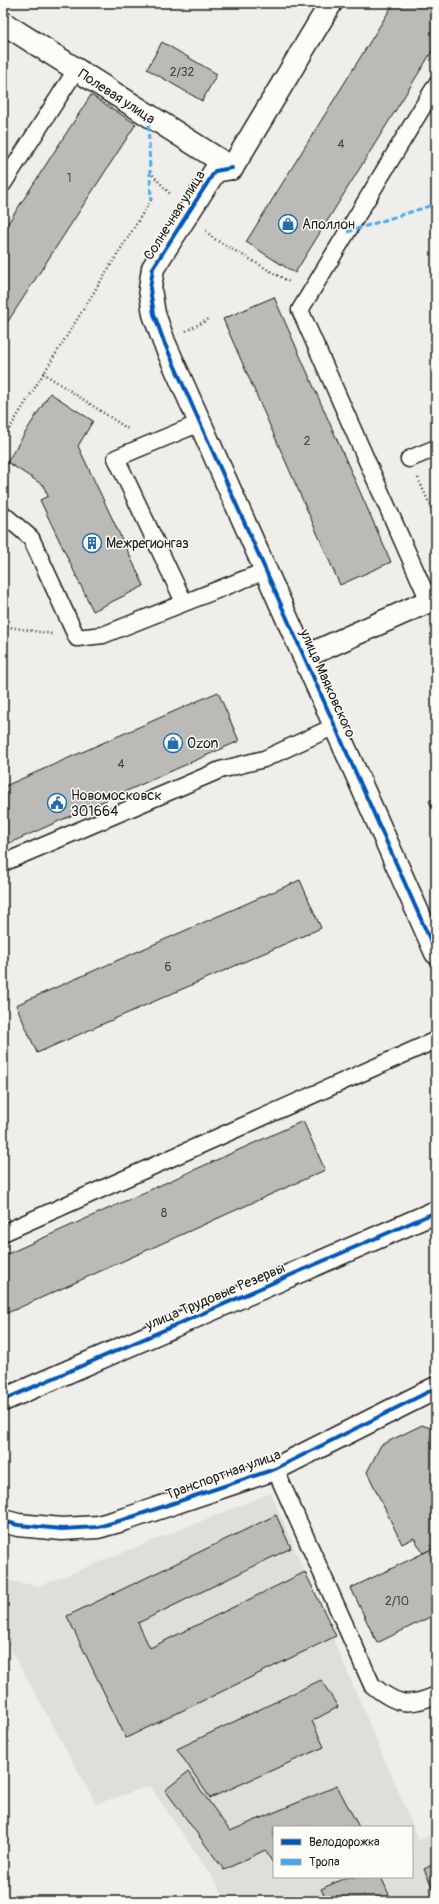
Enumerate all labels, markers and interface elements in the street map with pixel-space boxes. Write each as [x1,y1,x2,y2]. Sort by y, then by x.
street label: Полевая улица [75,65,158,128]
house number: 2/32 [170,65,195,80]
house number: 4 [338,137,345,152]
street label: Солнечная улица [140,167,209,263]
house number: 1 [67,171,71,186]
shop icon: Аполлон [277,213,299,235]
place label: Аполлон [302,216,355,233]
house number: 2 [304,434,311,449]
building icon: Межрегионгаз [81,532,103,554]
place label: Межрегионгаз [106,535,189,552]
street label: улица Маяковского [296,625,359,740]
shop icon: Ozon [162,732,184,754]
place label: Ozon [187,735,219,752]
house number: 4 [118,757,125,772]
place label: Новомосковск 301664 [71,787,162,820]
public building icon: Новомосковск 301664 [46,792,68,814]
house number: 6 [165,960,172,975]
house number: 8 [161,1206,167,1221]
street label: улица Трудовые Резервы [142,1259,288,1334]
street label: Транспортная улица [163,1446,283,1503]
house number: 2/10 [385,1594,409,1609]
legend [273,1826,413,1878]
text: Велодорожка [309,1835,380,1850]
text: Тропа [309,1855,340,1870]

